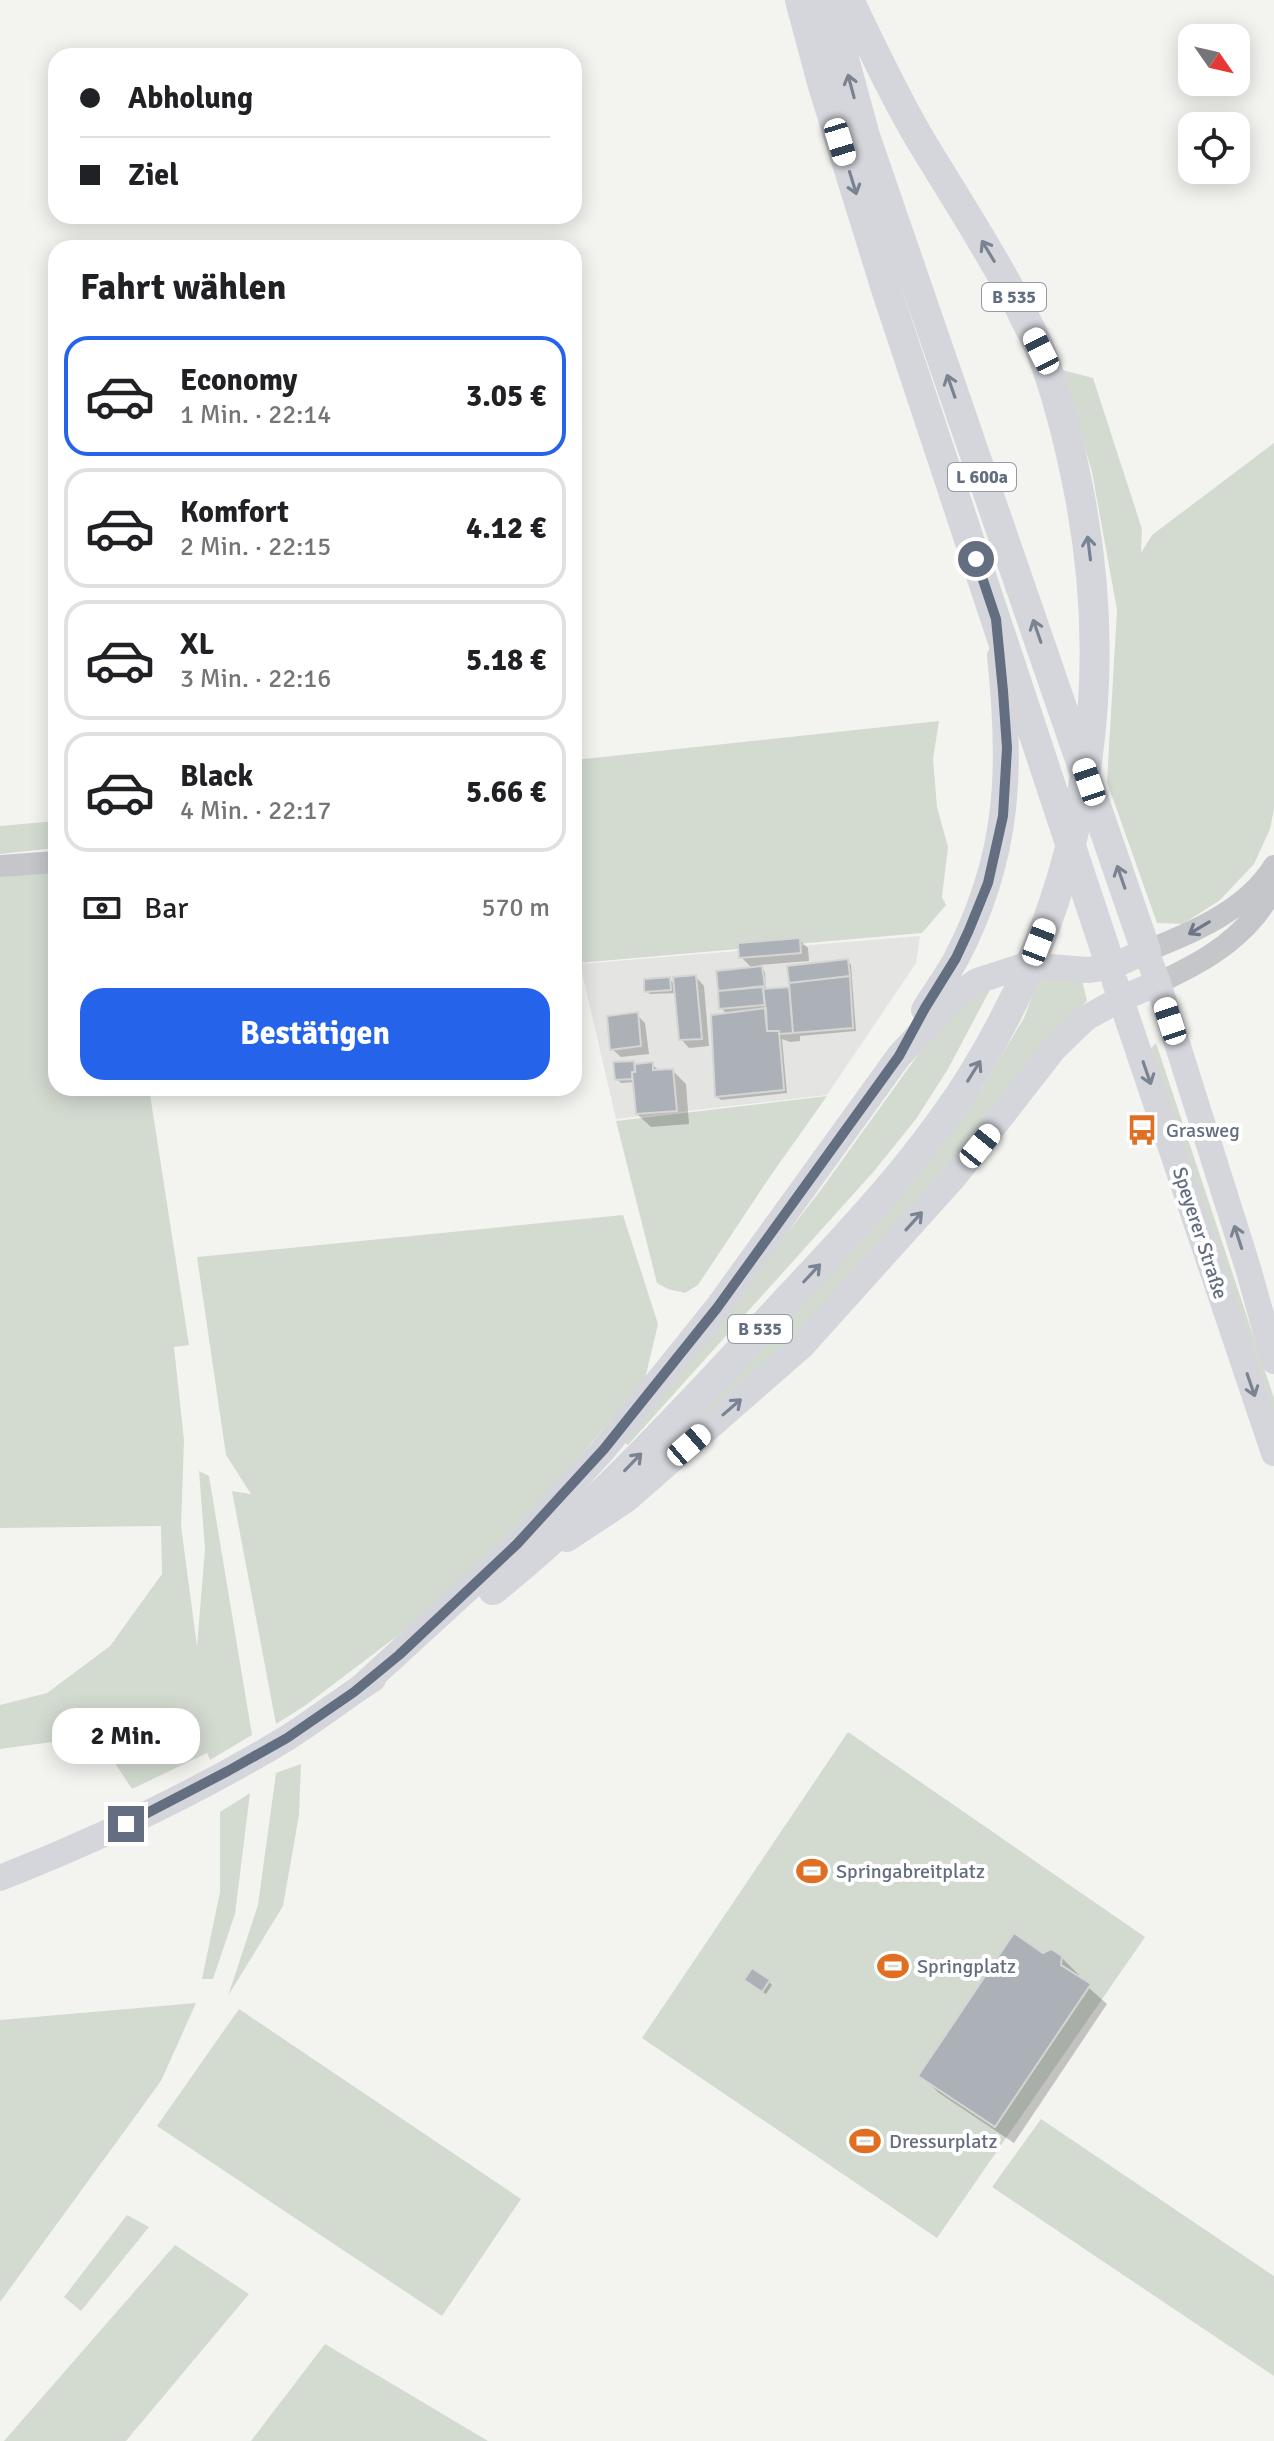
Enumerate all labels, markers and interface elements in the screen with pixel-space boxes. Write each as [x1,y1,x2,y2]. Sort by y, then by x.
north arrow [1178,24,1250,96]
map controls [1178,24,1250,184]
one-way arrow [843,74,858,100]
text: Abholung [128,80,253,117]
button: locate [1178,112,1250,184]
car [822,116,858,168]
text: Ziel [128,157,179,194]
one-way arrow [846,169,861,195]
one-way arrow [980,240,996,263]
text: Fahrt wählen [80,265,286,310]
road number: B 535 [982,283,1046,311]
car [1019,324,1063,378]
icon: car [84,360,156,432]
text: Economy [180,362,297,399]
one-way arrow [942,374,957,399]
text: 3.05 € [466,378,546,415]
text: 1 Min. · 22:14 [180,399,331,431]
road number: L 600a [948,463,1016,491]
icon: car [84,492,156,564]
text: Komfort [180,494,289,531]
text: 4.12 € [466,510,546,547]
text: 2 Min. · 22:15 [180,531,331,563]
one-way arrow [1081,535,1096,561]
route start [958,541,994,577]
one-way arrow [1028,619,1043,644]
icon: car [84,624,156,696]
text: XL [180,626,214,663]
text: 5.18 € [466,642,546,679]
text: 3 Min. · 22:16 [180,663,331,695]
car [1070,755,1108,809]
icon: car [84,756,156,828]
text: Black [180,758,253,795]
text: 5.66 € [466,774,546,811]
text: 4 Min. · 22:17 [180,795,331,827]
one-way arrow [1113,865,1128,890]
icon: cash [80,886,124,930]
text: Bar [144,890,188,927]
text: 570 m [481,892,550,924]
car [1019,915,1059,969]
one-way arrow [1189,920,1211,936]
button: Bestätigen [80,988,550,1080]
car [1151,994,1189,1048]
one-way arrow [967,1060,983,1083]
one-way arrow [1140,1060,1155,1085]
bus stop icon: Grasweg [1125,1113,1159,1147]
place label: Grasweg [1166,1118,1240,1143]
car [956,1120,1004,1172]
street label: Speyerer Straße [1167,1164,1233,1302]
one-way arrow [905,1212,923,1232]
one-way arrow [1229,1224,1244,1249]
one-way arrow [802,1263,821,1283]
road number: B 535 [728,1315,792,1343]
one-way arrow [1245,1372,1260,1397]
one-way arrow [722,1398,742,1416]
car [663,1420,715,1470]
one-way arrow [624,1452,643,1472]
callout: 2 Min. [52,1708,200,1764]
text: 2 Min. [91,1720,161,1752]
route end [108,1806,144,1842]
sports icon: Springabreitplatz [795,1854,829,1888]
place label: Springabreitplatz [836,1859,985,1884]
sports icon: Springplatz [876,1949,910,1983]
place label: Springplatz [917,1954,1016,1979]
sports icon: Dressurplatz [848,2124,882,2158]
place label: Dressurplatz [889,2129,997,2154]

